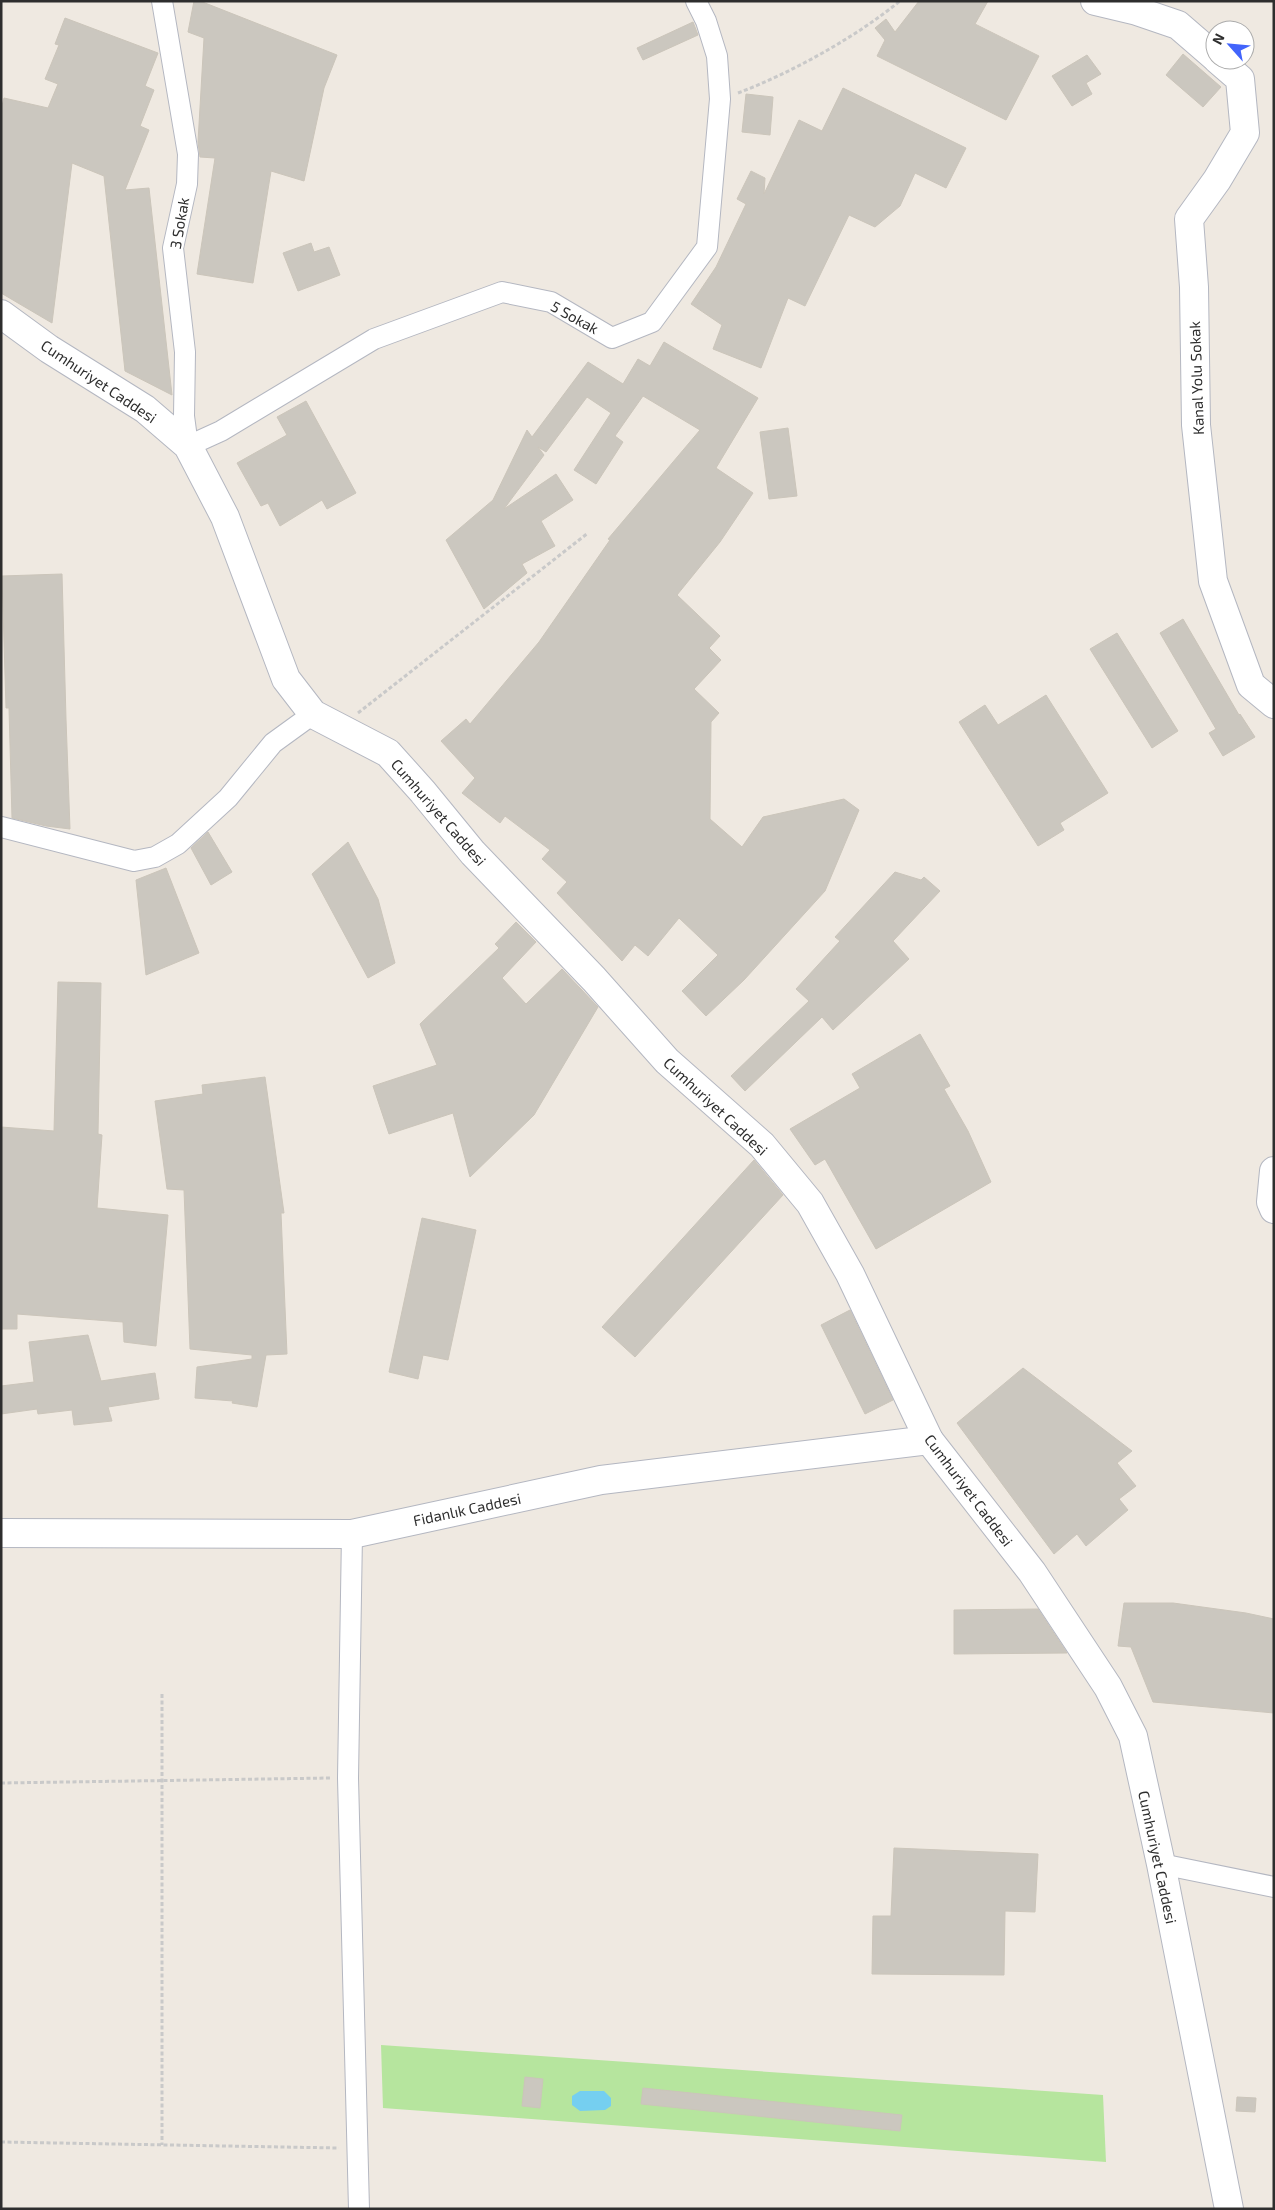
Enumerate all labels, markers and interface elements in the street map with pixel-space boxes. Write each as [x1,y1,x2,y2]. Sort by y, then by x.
north arrow [1205,20,1255,70]
text: N [1208,31,1228,47]
street label: 3 Sokak [166,195,192,250]
street label: 5 Sokak [548,297,602,338]
street label: Kanal Yolu Sokak [1185,320,1207,435]
street label: Cumhuriyet Caddesi [38,336,160,426]
street label: Cumhuriyet Caddesi [388,755,490,869]
street label: Cumhuriyet Caddesi [660,1053,772,1159]
street label: Cumhuriyet Caddesi [921,1430,1017,1550]
street label: Fidanlık Caddesi [411,1489,523,1529]
street label: Cumhuriyet Caddesi [1135,1789,1181,1925]

